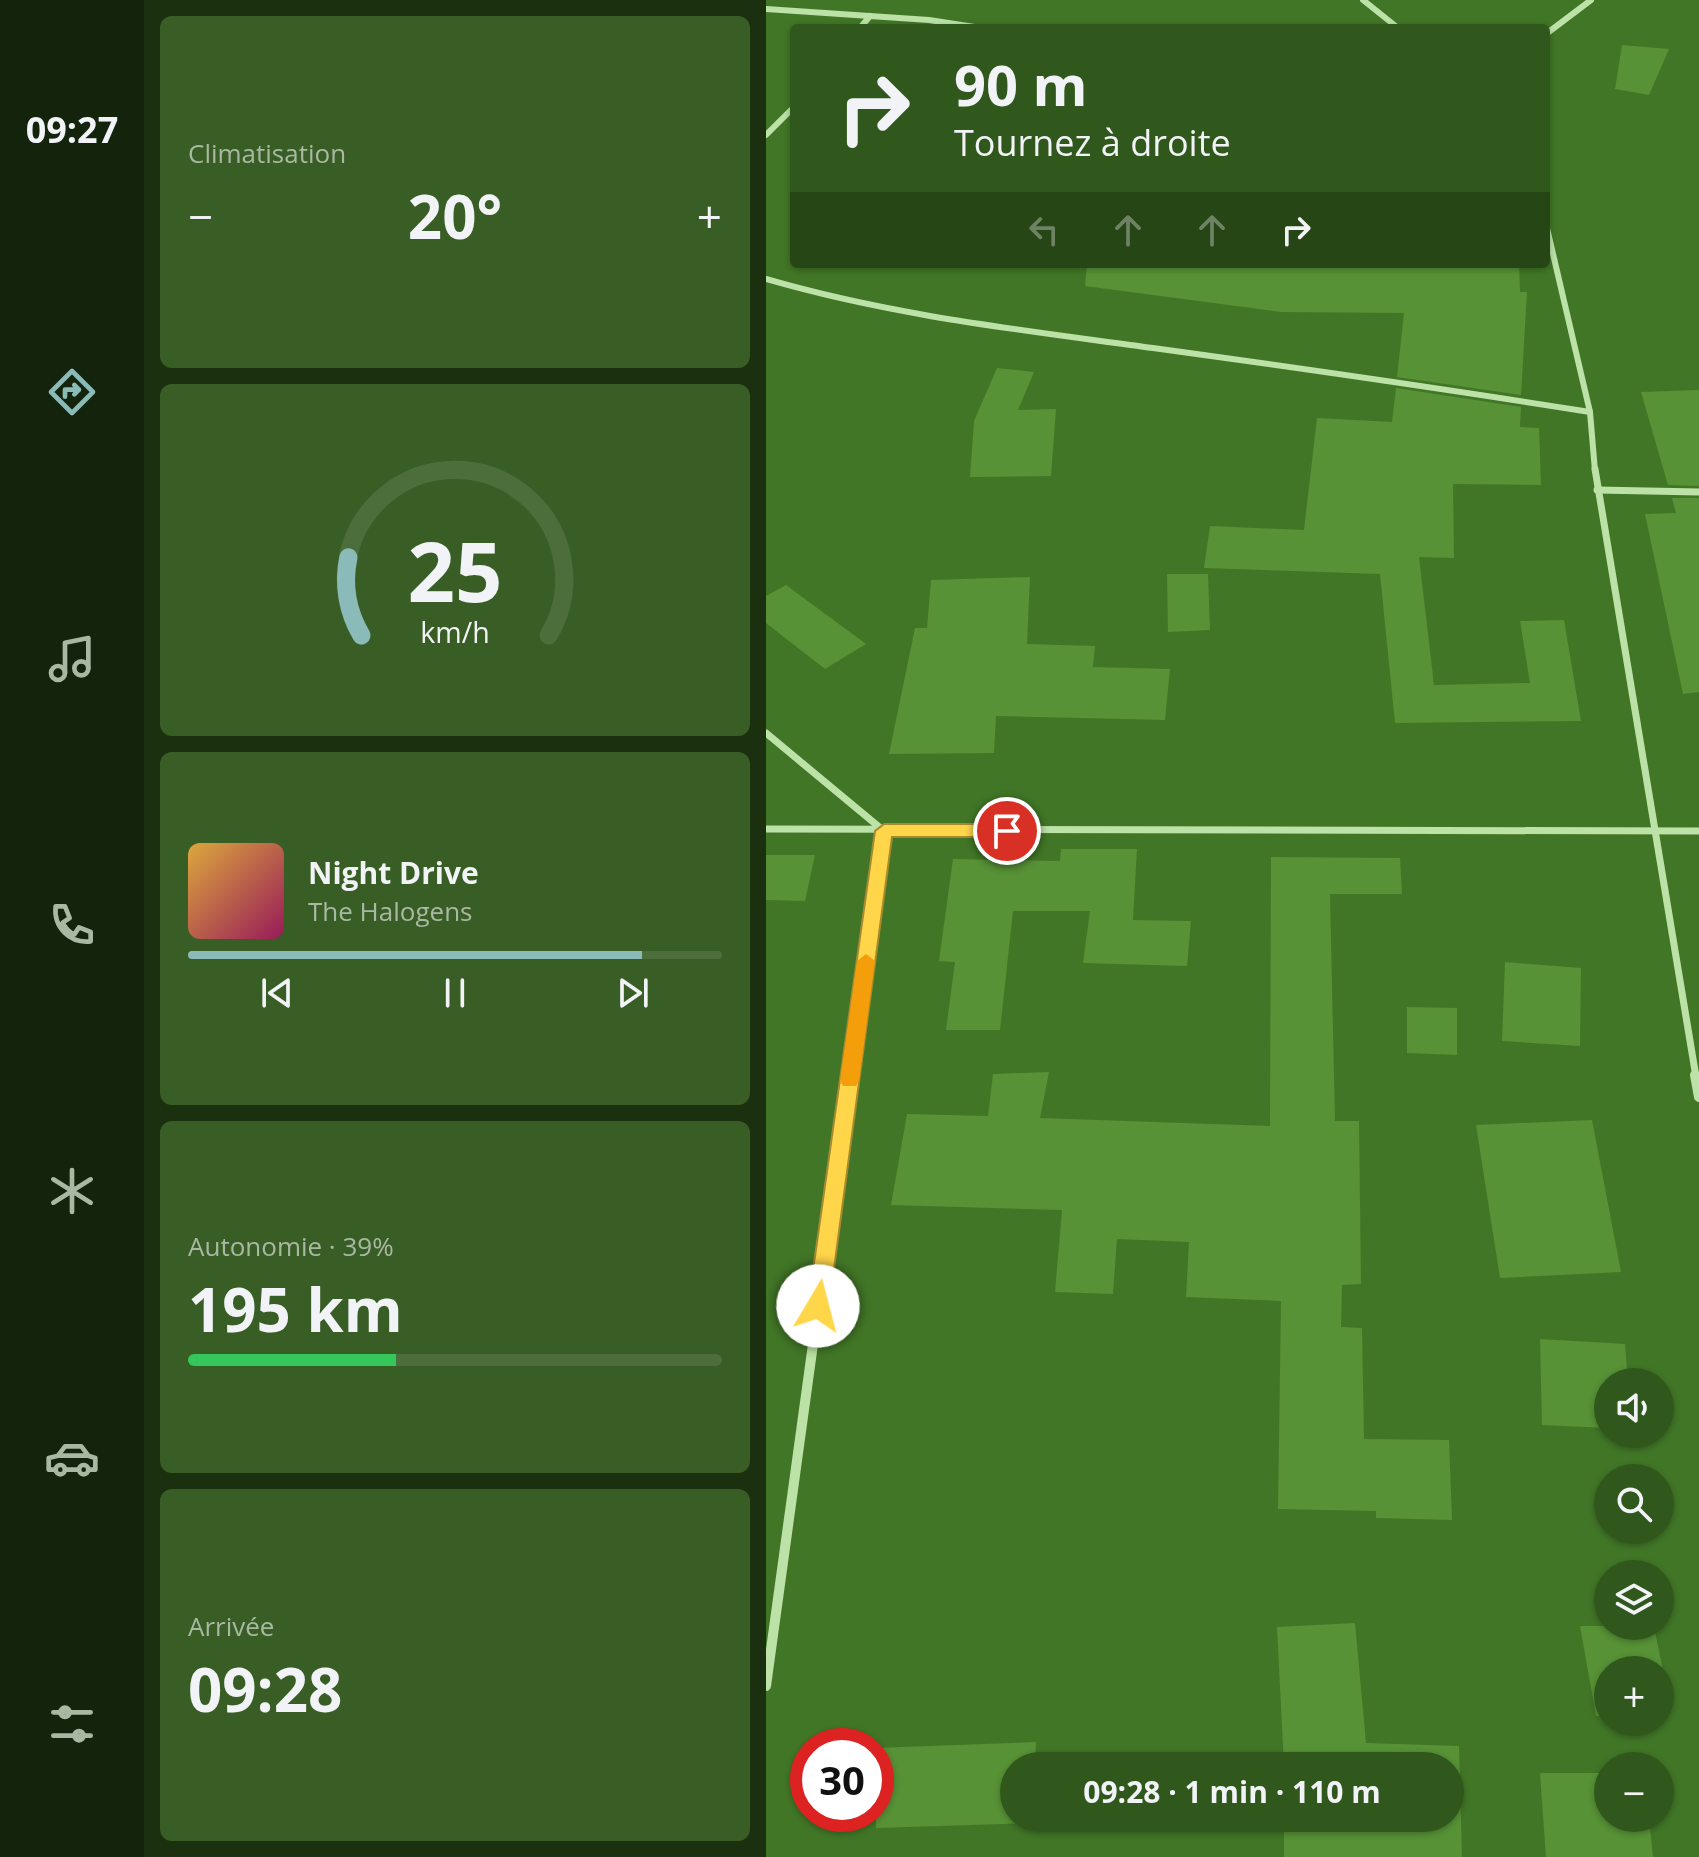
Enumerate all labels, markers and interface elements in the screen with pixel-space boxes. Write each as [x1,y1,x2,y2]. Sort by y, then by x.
text: 90 m [954,46,1088,122]
icon: right [822,56,926,160]
text: 09:27 [26,105,118,154]
text: Tournez à droite [954,118,1231,167]
text: Climatisation [188,135,346,171]
text: 20° [408,175,502,257]
text: − [188,186,213,246]
text: + [697,186,722,246]
icon: left [1022,208,1066,252]
icon: ahead [1106,208,1150,252]
icon: ahead [1190,208,1234,252]
icon: right [1274,208,1318,252]
icon: directions [44,364,100,420]
text: 25 [407,513,503,626]
text: km/h [420,612,490,651]
icon: music [44,631,100,687]
pin [973,797,1041,865]
icon: arrive [985,809,1029,853]
text: Night Drive [308,852,479,893]
text: The Halogens [308,893,473,929]
icon: phone [44,897,100,953]
icon: previous [255,971,299,1015]
icon: pause [433,971,477,1015]
icon: next [611,971,655,1015]
icon: climate [44,1163,100,1219]
text: Autonomie · 39% [188,1228,394,1264]
position arrow [776,1264,860,1348]
text: 195 km [188,1268,403,1350]
map controls [1594,1368,1674,1832]
button: sound [1594,1368,1674,1448]
icon: car [44,1430,100,1486]
button: search [1594,1464,1674,1544]
button: layers [1594,1560,1674,1640]
text: Arrivée [188,1608,274,1644]
text: 09:28 [188,1648,342,1730]
button: + [1594,1656,1674,1736]
icon: filters [44,1696,100,1752]
speed limit sign: 30 [790,1728,894,1832]
button: − [1594,1752,1674,1832]
text: 09:28 · 1 min · 110 m [1083,1771,1381,1812]

